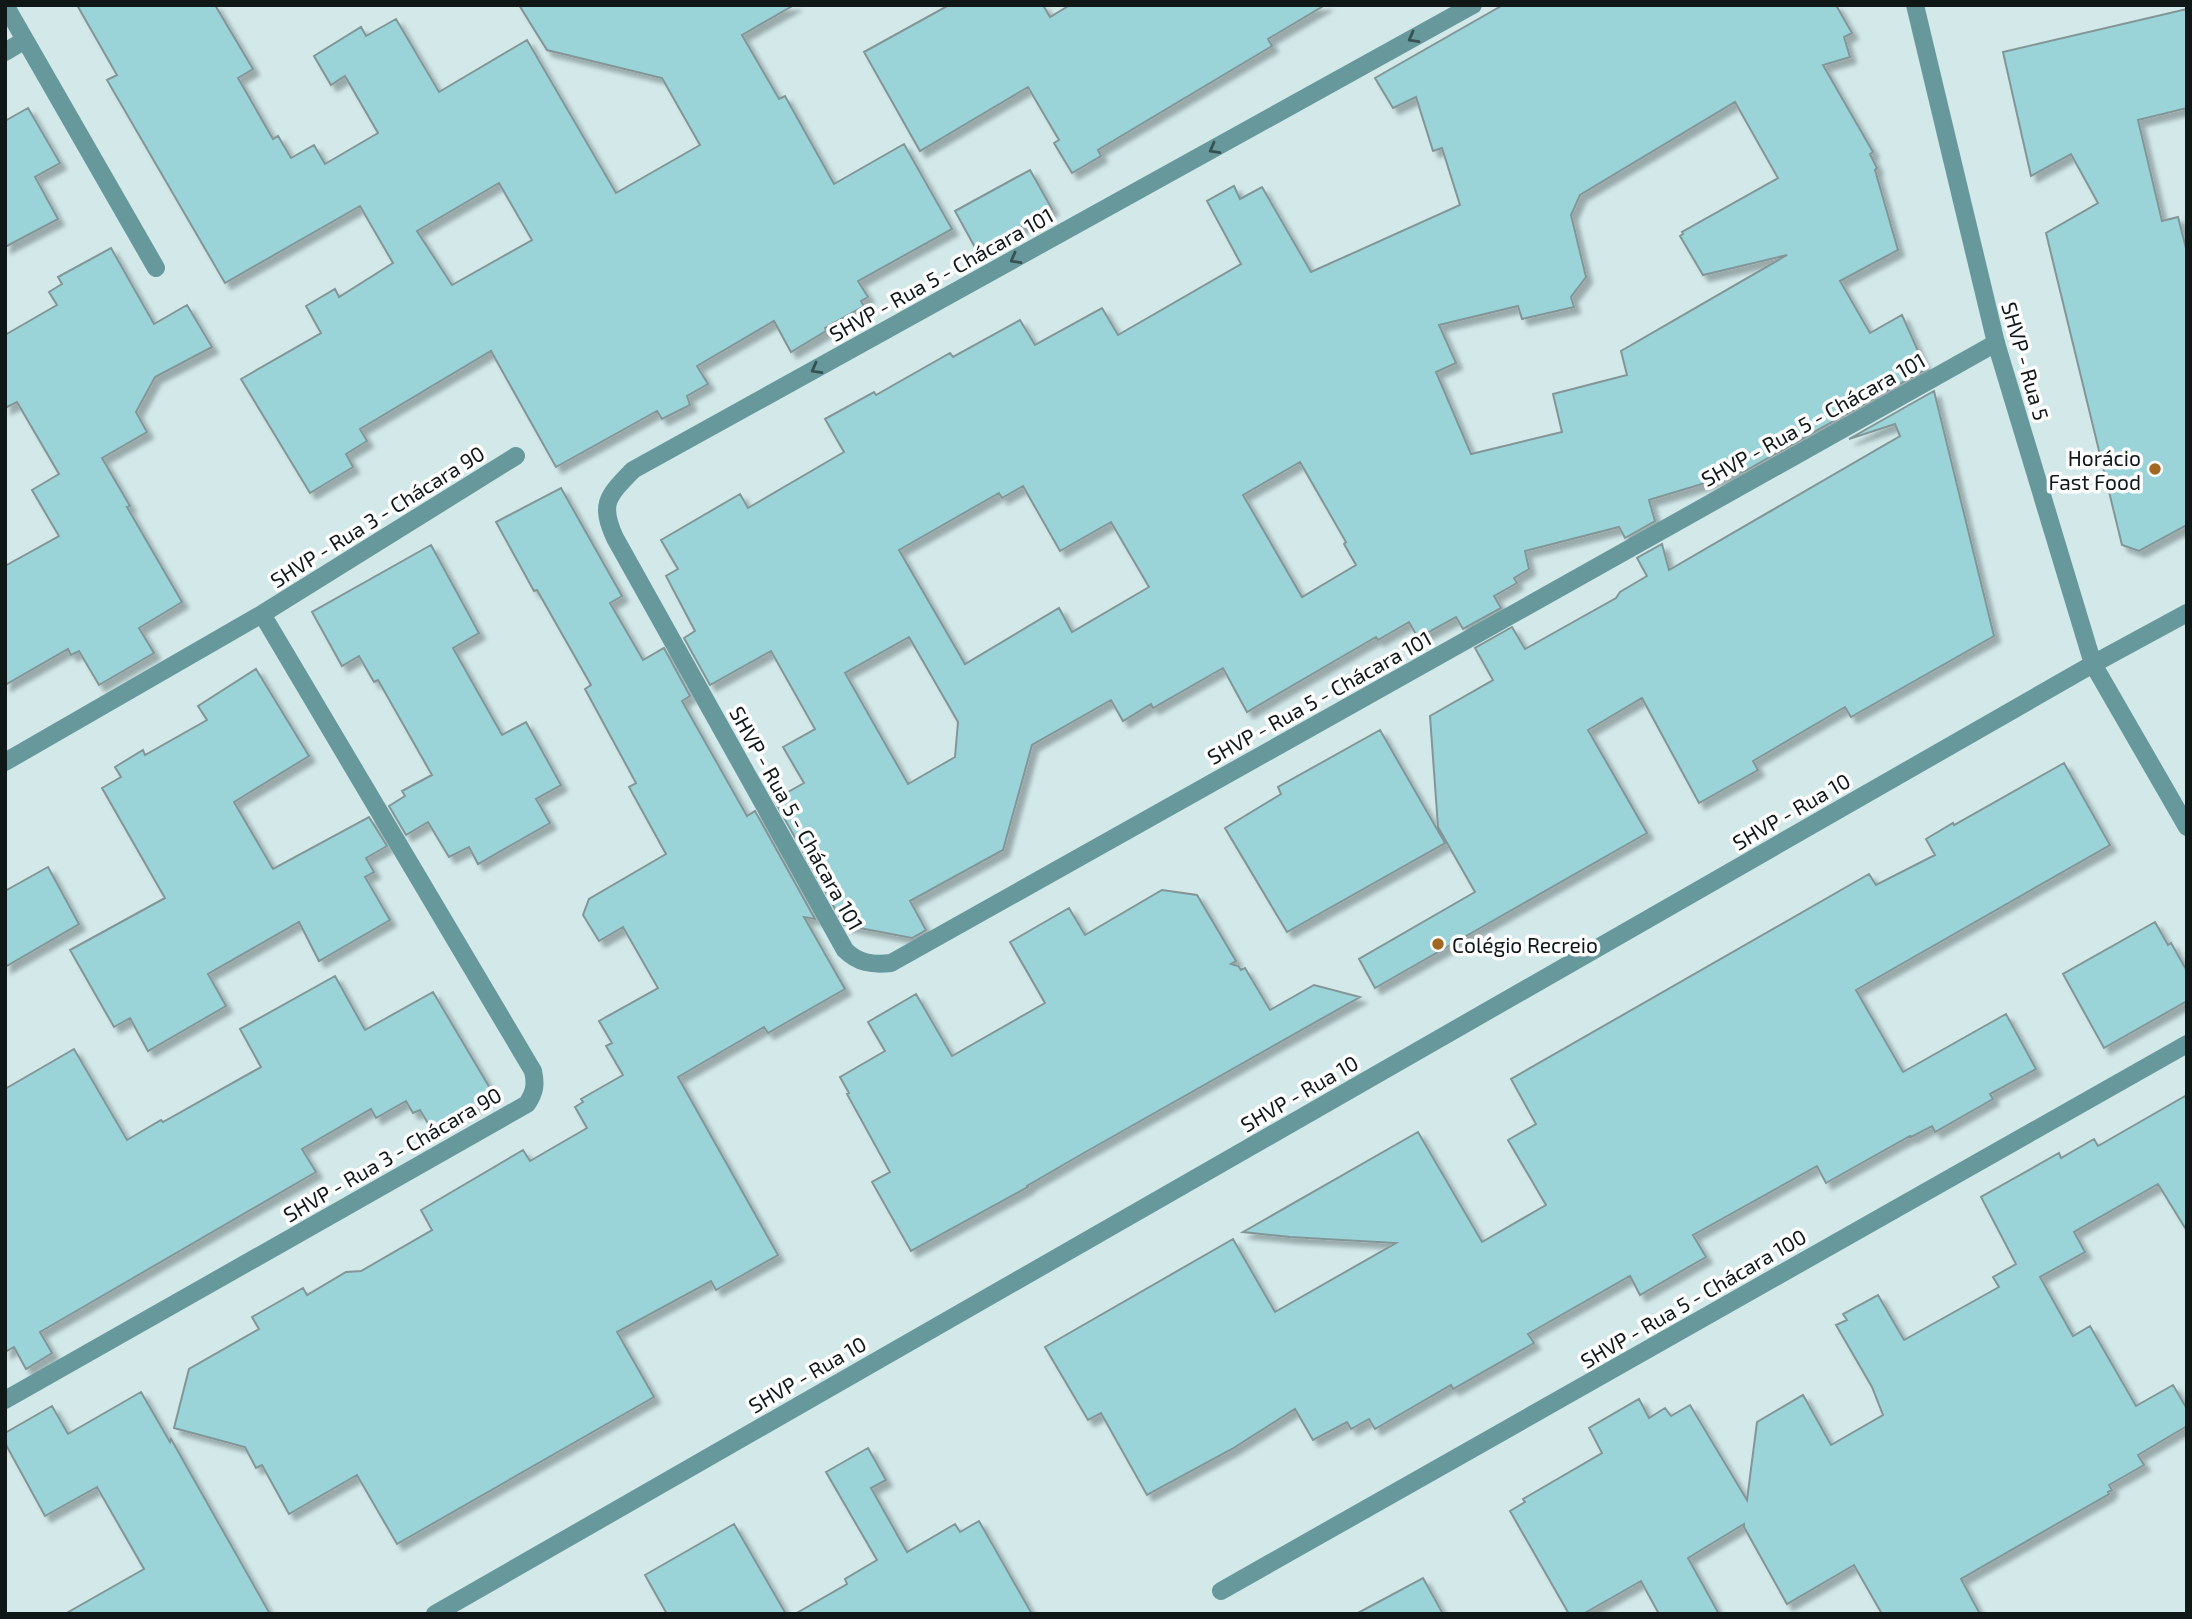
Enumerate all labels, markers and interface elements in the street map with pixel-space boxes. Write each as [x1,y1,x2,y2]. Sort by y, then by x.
one-way arrow [1408,30,1420,43]
one-way arrow [1209,141,1221,154]
street label: SHVP - Rua 5 - Chácara 101 [825,202,1057,346]
one-way arrow [1010,251,1022,264]
street label: SHVP - Rua 5 [1997,299,2055,423]
street label: SHVP - Rua 5 - Chácara 101 [1697,347,1929,491]
one-way arrow [811,361,823,374]
street label: SHVP - Rua 3 - Chácara 90 [265,440,489,592]
place label: Horácio Fast Food [2048,445,2141,494]
marker: Horácio Fast Food [2147,461,2163,477]
street label: SHVP - Rua 5 - Chácara 101 [1203,625,1435,769]
street label: SHVP - Rua 5 - Chácara 101 [725,702,869,934]
street label: SHVP - Rua 10 [1728,767,1854,855]
place label: Colégio Recreio [1452,932,1598,957]
marker: Colégio Recreio [1430,936,1446,952]
street label: SHVP - Rua 10 [1236,1049,1362,1137]
street label: SHVP - Rua 3 - Chácara 90 [278,1081,506,1227]
street label: SHVP - Rua 5 - Chácara 100 [1576,1223,1810,1373]
street label: SHVP - Rua 10 [744,1330,870,1418]

